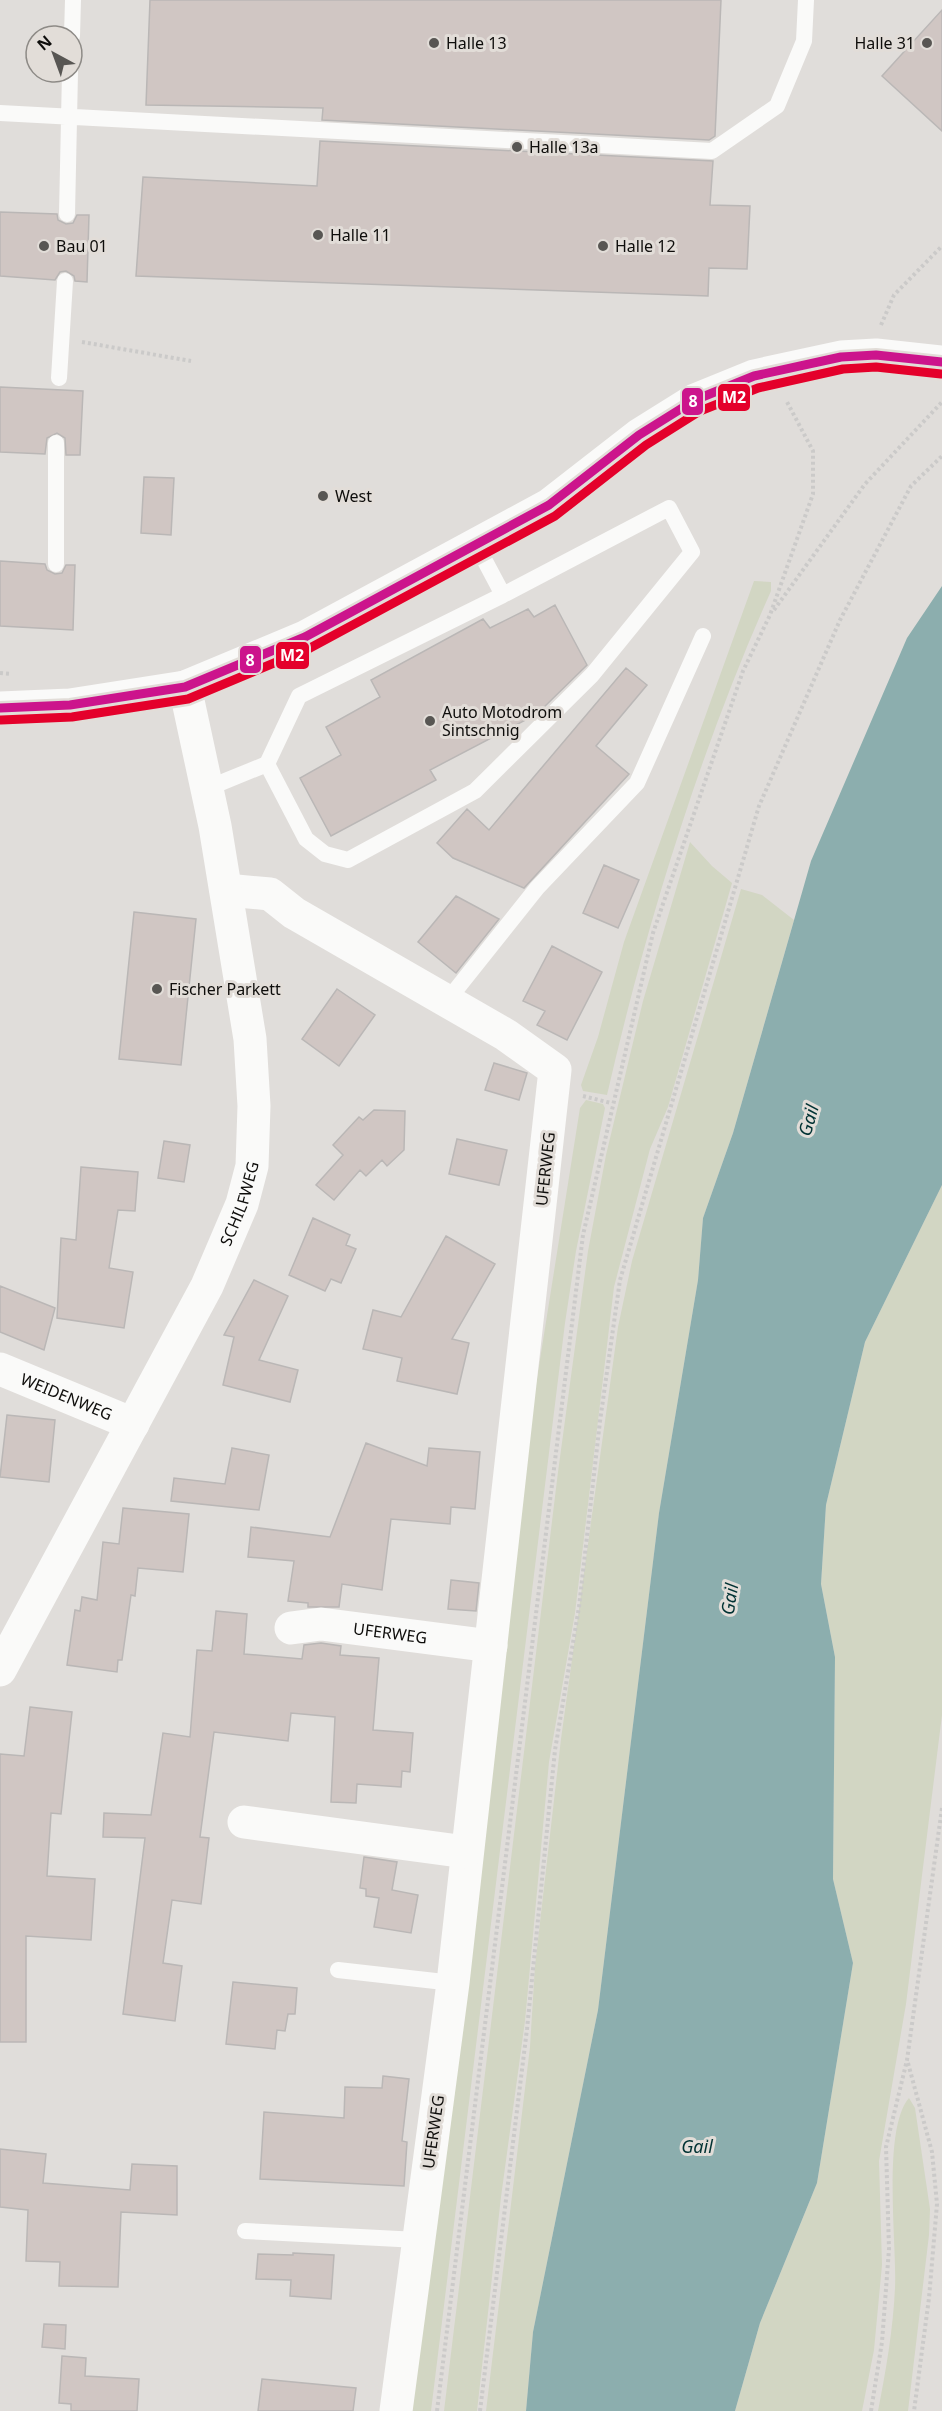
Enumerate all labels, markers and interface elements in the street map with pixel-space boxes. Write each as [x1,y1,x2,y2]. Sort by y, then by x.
north arrow [24,24,84,84]
text: N [32,30,56,55]
place label: Halle 13 [446,32,507,54]
place label: Halle 31 [854,32,915,54]
marker: Halle 13 [427,36,441,50]
marker: Halle 31 [920,36,934,50]
place label: Halle 13a [529,136,599,158]
marker: Halle 13a [510,140,524,154]
place label: Halle 11 [330,224,391,246]
marker: Halle 11 [311,228,325,242]
place label: Bau 01 [56,235,108,257]
place label: Halle 12 [615,235,676,257]
marker: Bau 01 [37,239,51,253]
marker: Halle 12 [596,239,610,253]
line badge: M2 [717,383,751,412]
text: M2 [722,386,746,408]
line badge: 8 [681,387,704,416]
text: 8 [688,390,698,412]
place label: West [335,485,372,507]
marker: West [316,489,330,503]
line badge: M2 [275,641,310,670]
text: M2 [280,644,304,666]
line badge: 8 [239,645,262,674]
text: 8 [245,649,255,671]
place label: Auto Motodrom Sintschnig [442,701,562,741]
marker: Auto Motodrom Sintschnig [423,714,437,728]
place label: Fischer Parkett [169,978,281,1000]
marker: Fischer Parkett [150,982,164,996]
water label: Gail [792,1101,824,1139]
street label: UFERWEG [530,1131,560,1207]
street label: SCHILFWEG [214,1159,264,1249]
street label: WEIDENWEG [17,1368,116,1425]
water label: Gail [715,1581,743,1617]
street label: UFERWEG [352,1617,428,1649]
street label: UFERWEG [417,2094,449,2170]
water label: Gail [681,2134,713,2158]

